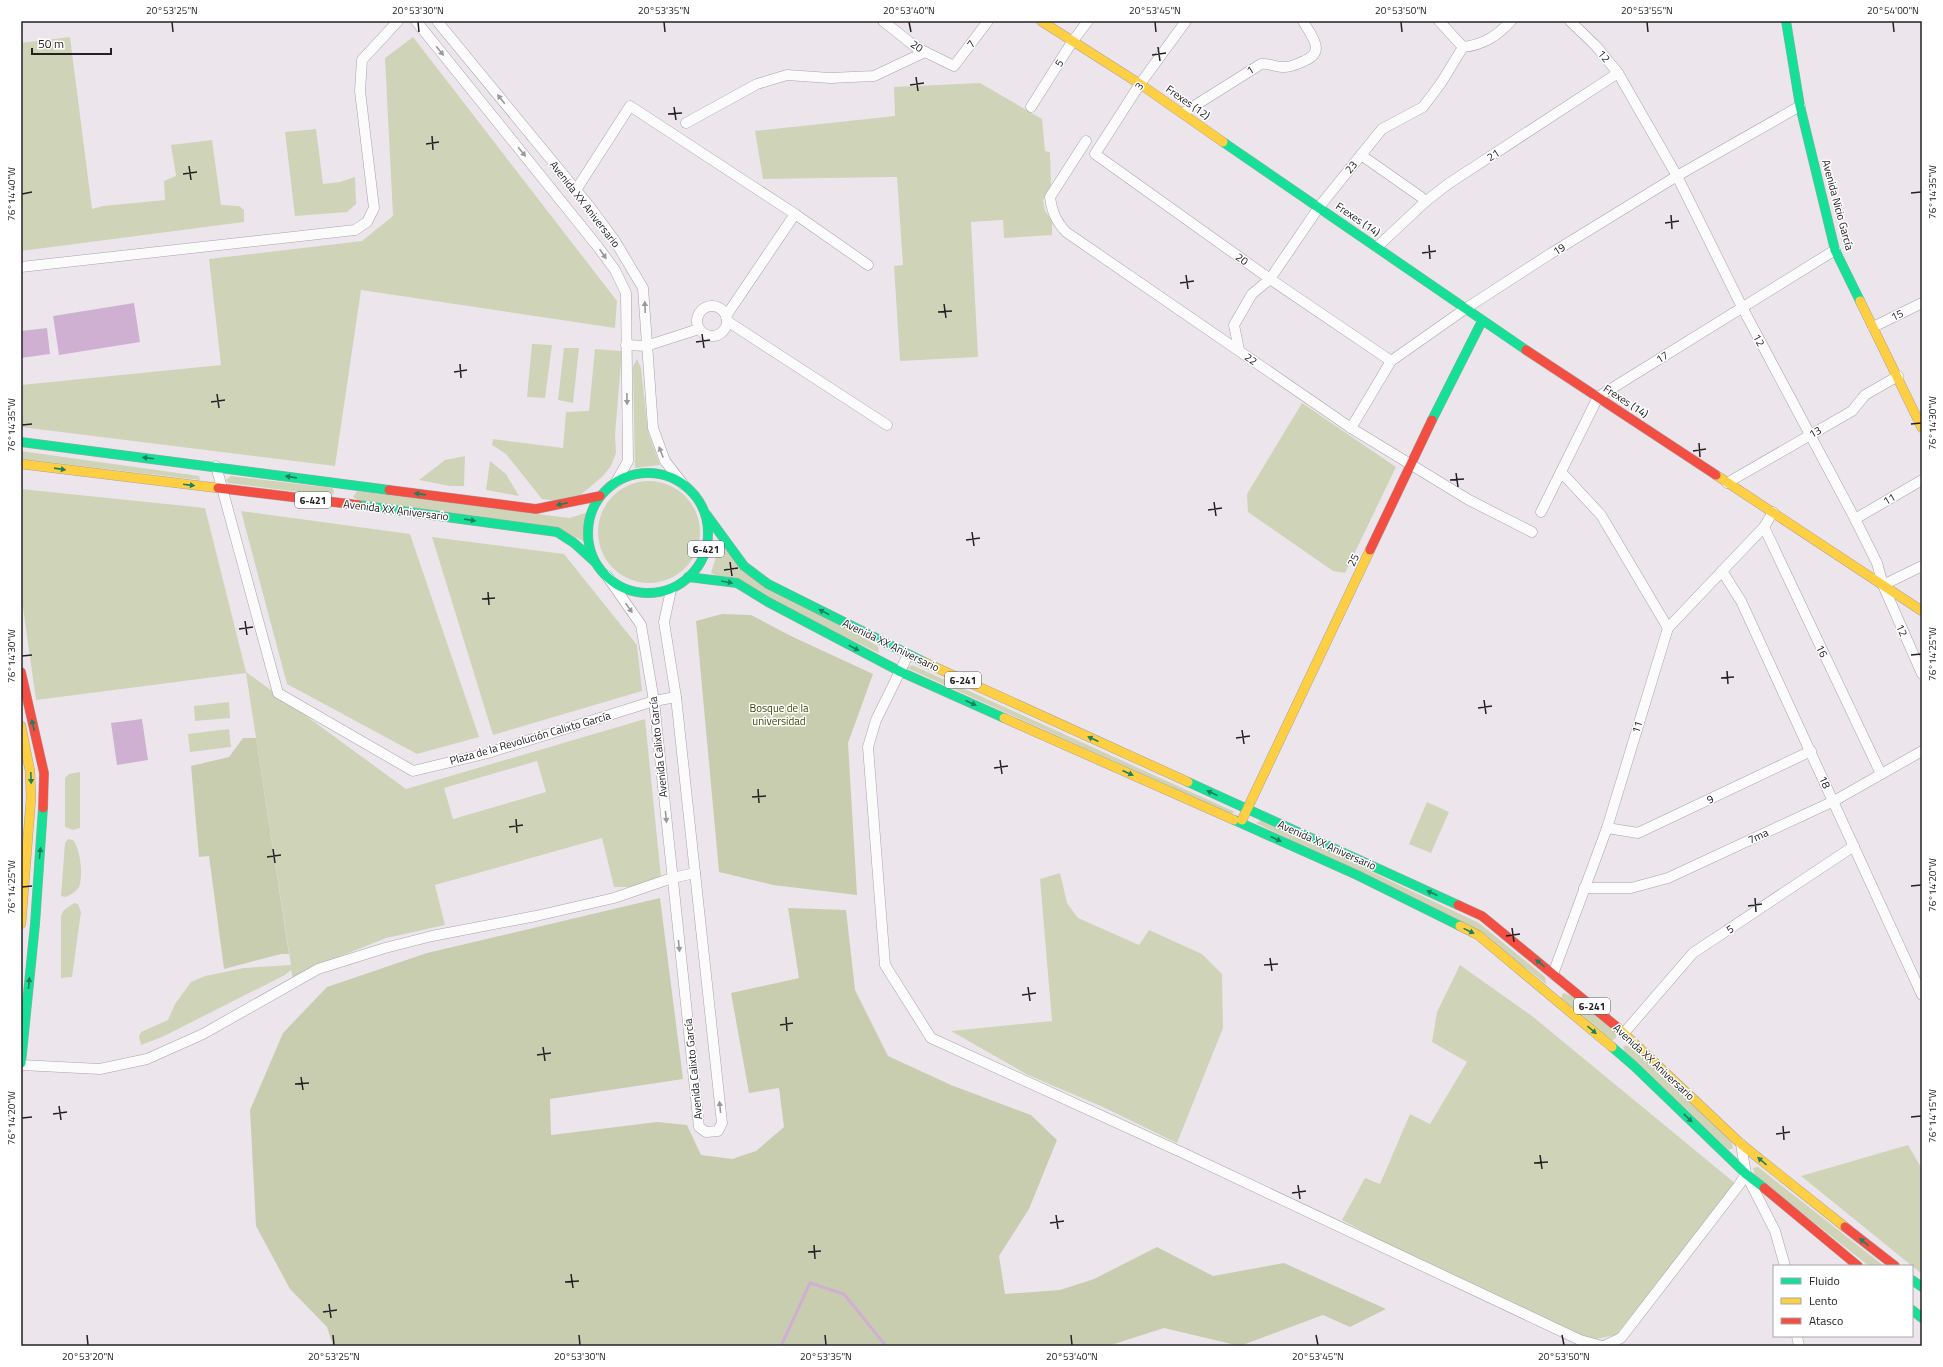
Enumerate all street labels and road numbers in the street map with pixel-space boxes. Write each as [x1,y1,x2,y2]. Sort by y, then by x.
street label: 20 [907,36,927,56]
street label: 7 [963,37,979,51]
street label: 12 [1594,46,1614,66]
street label: 5 [1051,56,1067,70]
street label: 1 [1243,62,1257,78]
street label: 3 [1131,79,1147,93]
street label: Frexes (12) [1163,81,1213,123]
street label: 21 [1483,145,1503,165]
street label: Avenida XX Aniversario [546,157,624,251]
street label: 23 [1341,157,1361,177]
street label: Avenida Nicio García [1818,158,1858,253]
street label: Frexes (14) [1332,198,1384,240]
street label: 19 [1550,239,1568,259]
street label: 20 [1232,249,1252,269]
street label: 15 [1888,305,1906,325]
street label: 12 [1749,331,1769,349]
street label: 17 [1653,347,1671,367]
street label: 22 [1241,349,1261,369]
street label: Frexes (14) [1600,380,1652,422]
street label: 13 [1806,422,1824,442]
street label: 11 [1880,489,1898,509]
road number: 6-421 [295,492,331,508]
street label: Avenida XX Aniversario [342,496,450,524]
road number: 6-421 [688,541,724,557]
street label: 25 [1343,551,1363,569]
street label: Avenida XX Aniversario [840,615,942,675]
street label: 12 [1892,621,1912,639]
street label: 16 [1812,642,1832,660]
road number: 6-241 [945,672,981,688]
street label: Avenida Calixto García [645,695,671,798]
street label: Plaza de la Revolución Calixto García [448,707,613,769]
street label: 11 [1628,719,1646,735]
street label: 18 [1815,773,1835,791]
street label: 9 [1704,790,1716,808]
street label: Avenida XX Aniversario [1275,816,1379,874]
street label: 7ma [1745,824,1771,848]
street label: 5 [1723,921,1737,937]
road number: 6-241 [1574,998,1610,1014]
street label: Avenida Calixto García [680,1017,706,1120]
street label: Avenida XX Aniversario [1610,1020,1698,1104]

